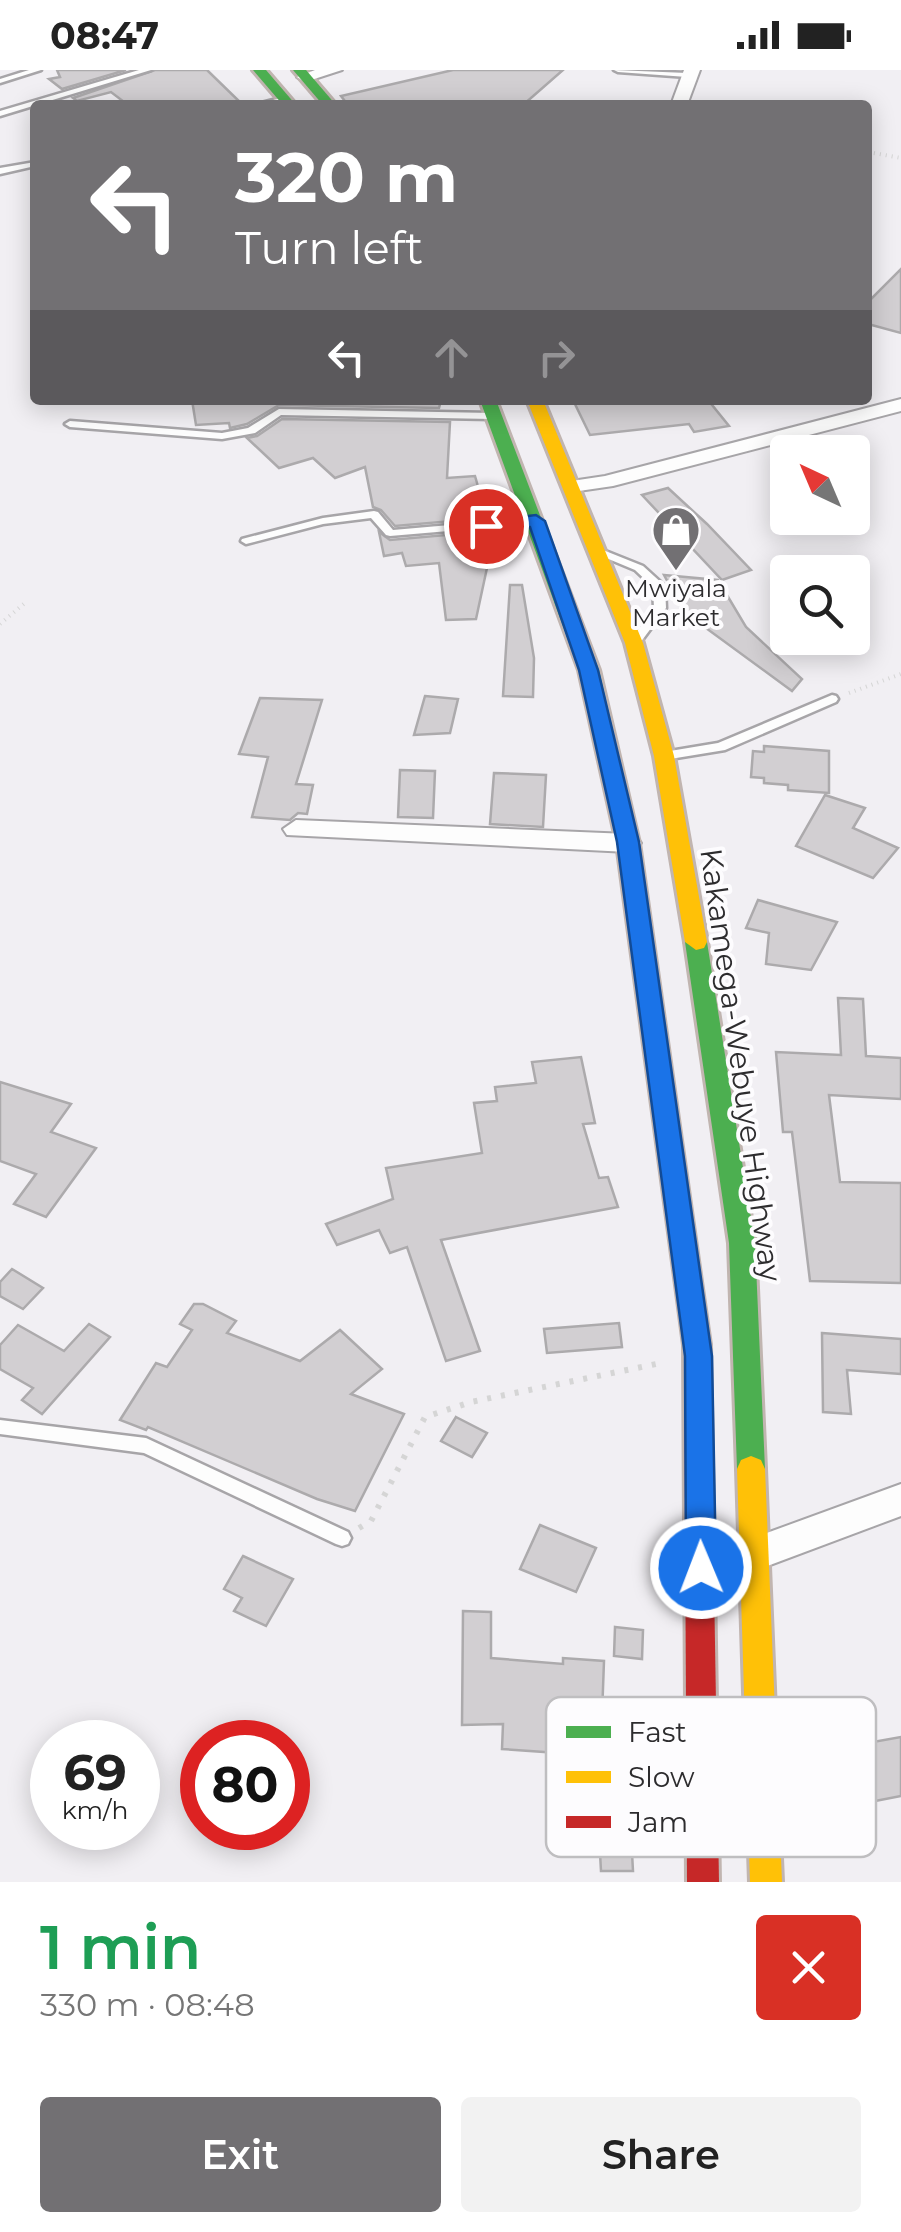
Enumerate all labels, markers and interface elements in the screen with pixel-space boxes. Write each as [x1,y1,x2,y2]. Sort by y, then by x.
text: 08:47 [50,12,159,59]
text: 320 m [235,134,458,220]
icon: left [70,140,200,270]
text: Turn left [235,220,423,275]
icon: left [319,330,374,385]
icon: ahead [424,330,479,385]
icon: right [529,330,584,385]
north arrow [770,435,870,535]
map controls [770,435,870,655]
pin [444,484,529,569]
icon: arrive [459,499,514,554]
shop icon: Mwiyala Market [650,504,702,572]
button: search [770,555,870,655]
place label: Mwiyala Market [625,573,727,632]
street label: Kakamega-Webuye Highway [692,846,790,1285]
position arrow [649,1516,753,1620]
legend [546,1697,876,1857]
text: Fast [628,1715,687,1749]
speed limit sign: 80 [180,1720,310,1850]
text: 69 [63,1742,127,1803]
text: Slow [628,1760,695,1794]
text: km/h [62,1795,128,1825]
text: Jam [627,1805,688,1839]
text: 1 min [40,1911,201,1984]
button: close [756,1915,861,2020]
text: 330 m · 08:48 [40,1985,255,2024]
button: Exit [40,2097,441,2212]
button: Share [461,2097,861,2212]

